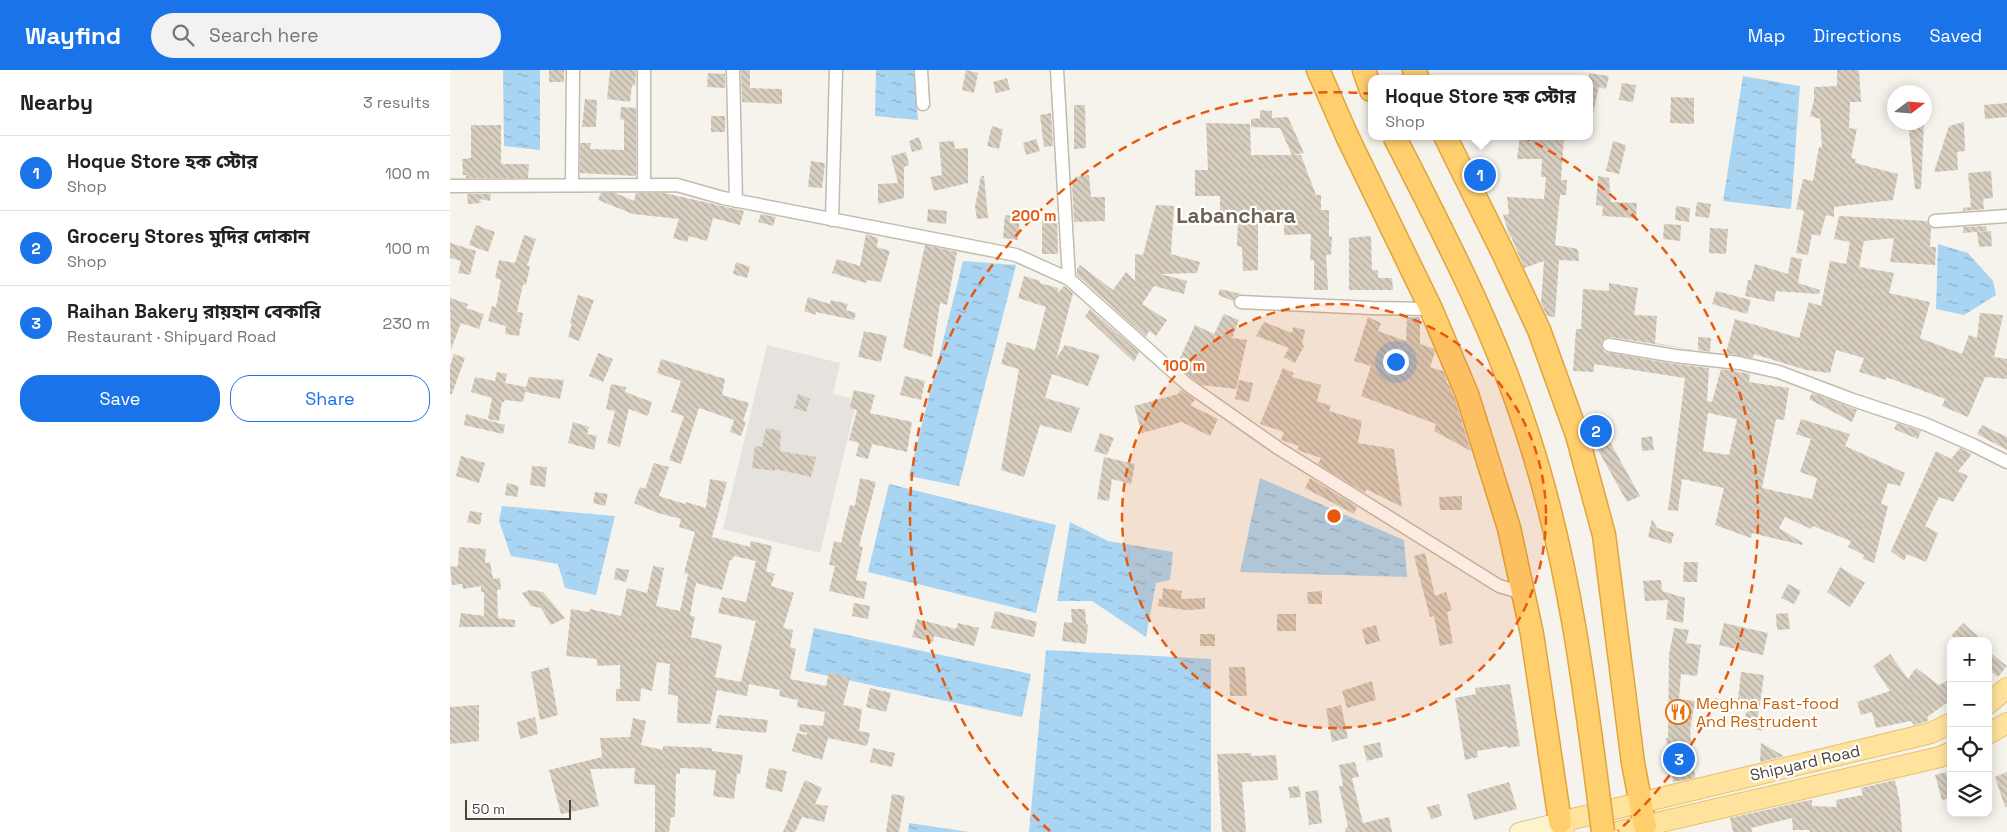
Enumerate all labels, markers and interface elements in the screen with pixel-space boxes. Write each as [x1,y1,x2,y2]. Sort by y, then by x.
search box [151,13,501,58]
text: Wayfind [25,20,121,51]
icon: search [169,21,197,49]
text: Search here [209,23,319,48]
text: Map [1748,24,1785,47]
text: Directions [1813,24,1902,47]
text: Saved [1930,24,1982,47]
popup [1368,75,1593,140]
text: Hoque Store হক স্টোর [1385,84,1576,109]
north arrow [1887,85,1932,130]
text: Nearby [20,89,93,116]
text: 3 results [363,92,430,113]
text: Shop [1385,111,1425,132]
text: Hoque Store হক স্টোর [67,149,258,174]
pin: 1 [1464,156,1496,194]
text: 1 [32,163,40,184]
text: 100 m [385,163,430,184]
text: Shop [67,176,107,197]
district label: Labanchara [1176,202,1296,229]
text: 200 m [1012,206,1056,225]
text: Grocery Stores মুদির দোকান [67,224,310,249]
text: 2 [31,238,41,259]
text: 100 m [385,238,430,259]
text: Shop [67,251,107,272]
text: Raihan Bakery রায়হান বেকারি [67,299,321,324]
text: 3 [31,313,41,334]
text: 230 m [383,313,430,334]
text: Restaurant · Shipyard Road [67,326,276,347]
your location [1383,349,1409,375]
text: 100 m [1163,356,1205,375]
button: Save [20,375,220,422]
button: Share [230,375,430,422]
pin: 2 [1580,412,1612,450]
centre of rings [1325,507,1343,525]
map controls [1947,637,1992,817]
button: + [1947,637,1992,682]
button: − [1947,682,1992,727]
place label: Meghna Fast-food And Restrudent [1696,693,1839,732]
restaurant icon: Meghna Fast-food And Restrudent [1665,699,1691,725]
button: locate [1947,727,1992,772]
pin: 3 [1663,740,1695,778]
street label: Shipyard Road [1748,740,1862,786]
button: layers [1947,772,1992,817]
scale bar [465,797,571,820]
text: 50 m [472,800,505,818]

